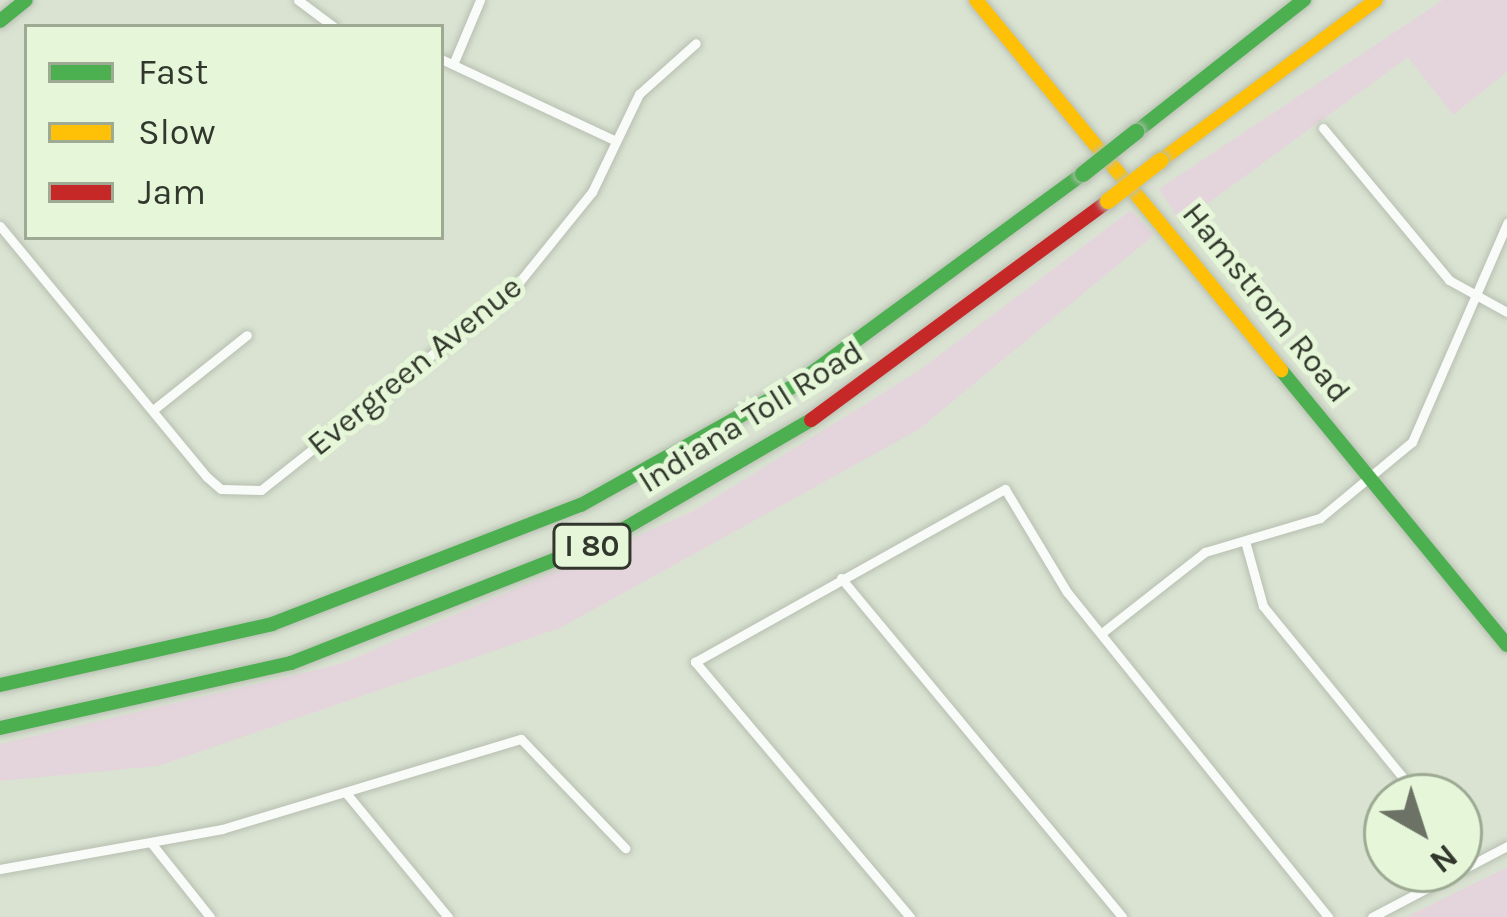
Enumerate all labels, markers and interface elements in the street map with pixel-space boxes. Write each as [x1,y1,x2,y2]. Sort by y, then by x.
legend [24,24,444,240]
text: Fast [138,51,208,93]
text: Slow [138,111,216,153]
text: Jam [138,171,206,213]
street label: Hamstrom Road [1173,195,1359,411]
street label: Evergreen Avenue [300,267,530,465]
street label: Indiana Toll Road [632,332,870,502]
road number: I 80 [550,522,634,570]
north arrow [1363,773,1483,893]
text: N [1423,836,1465,881]

